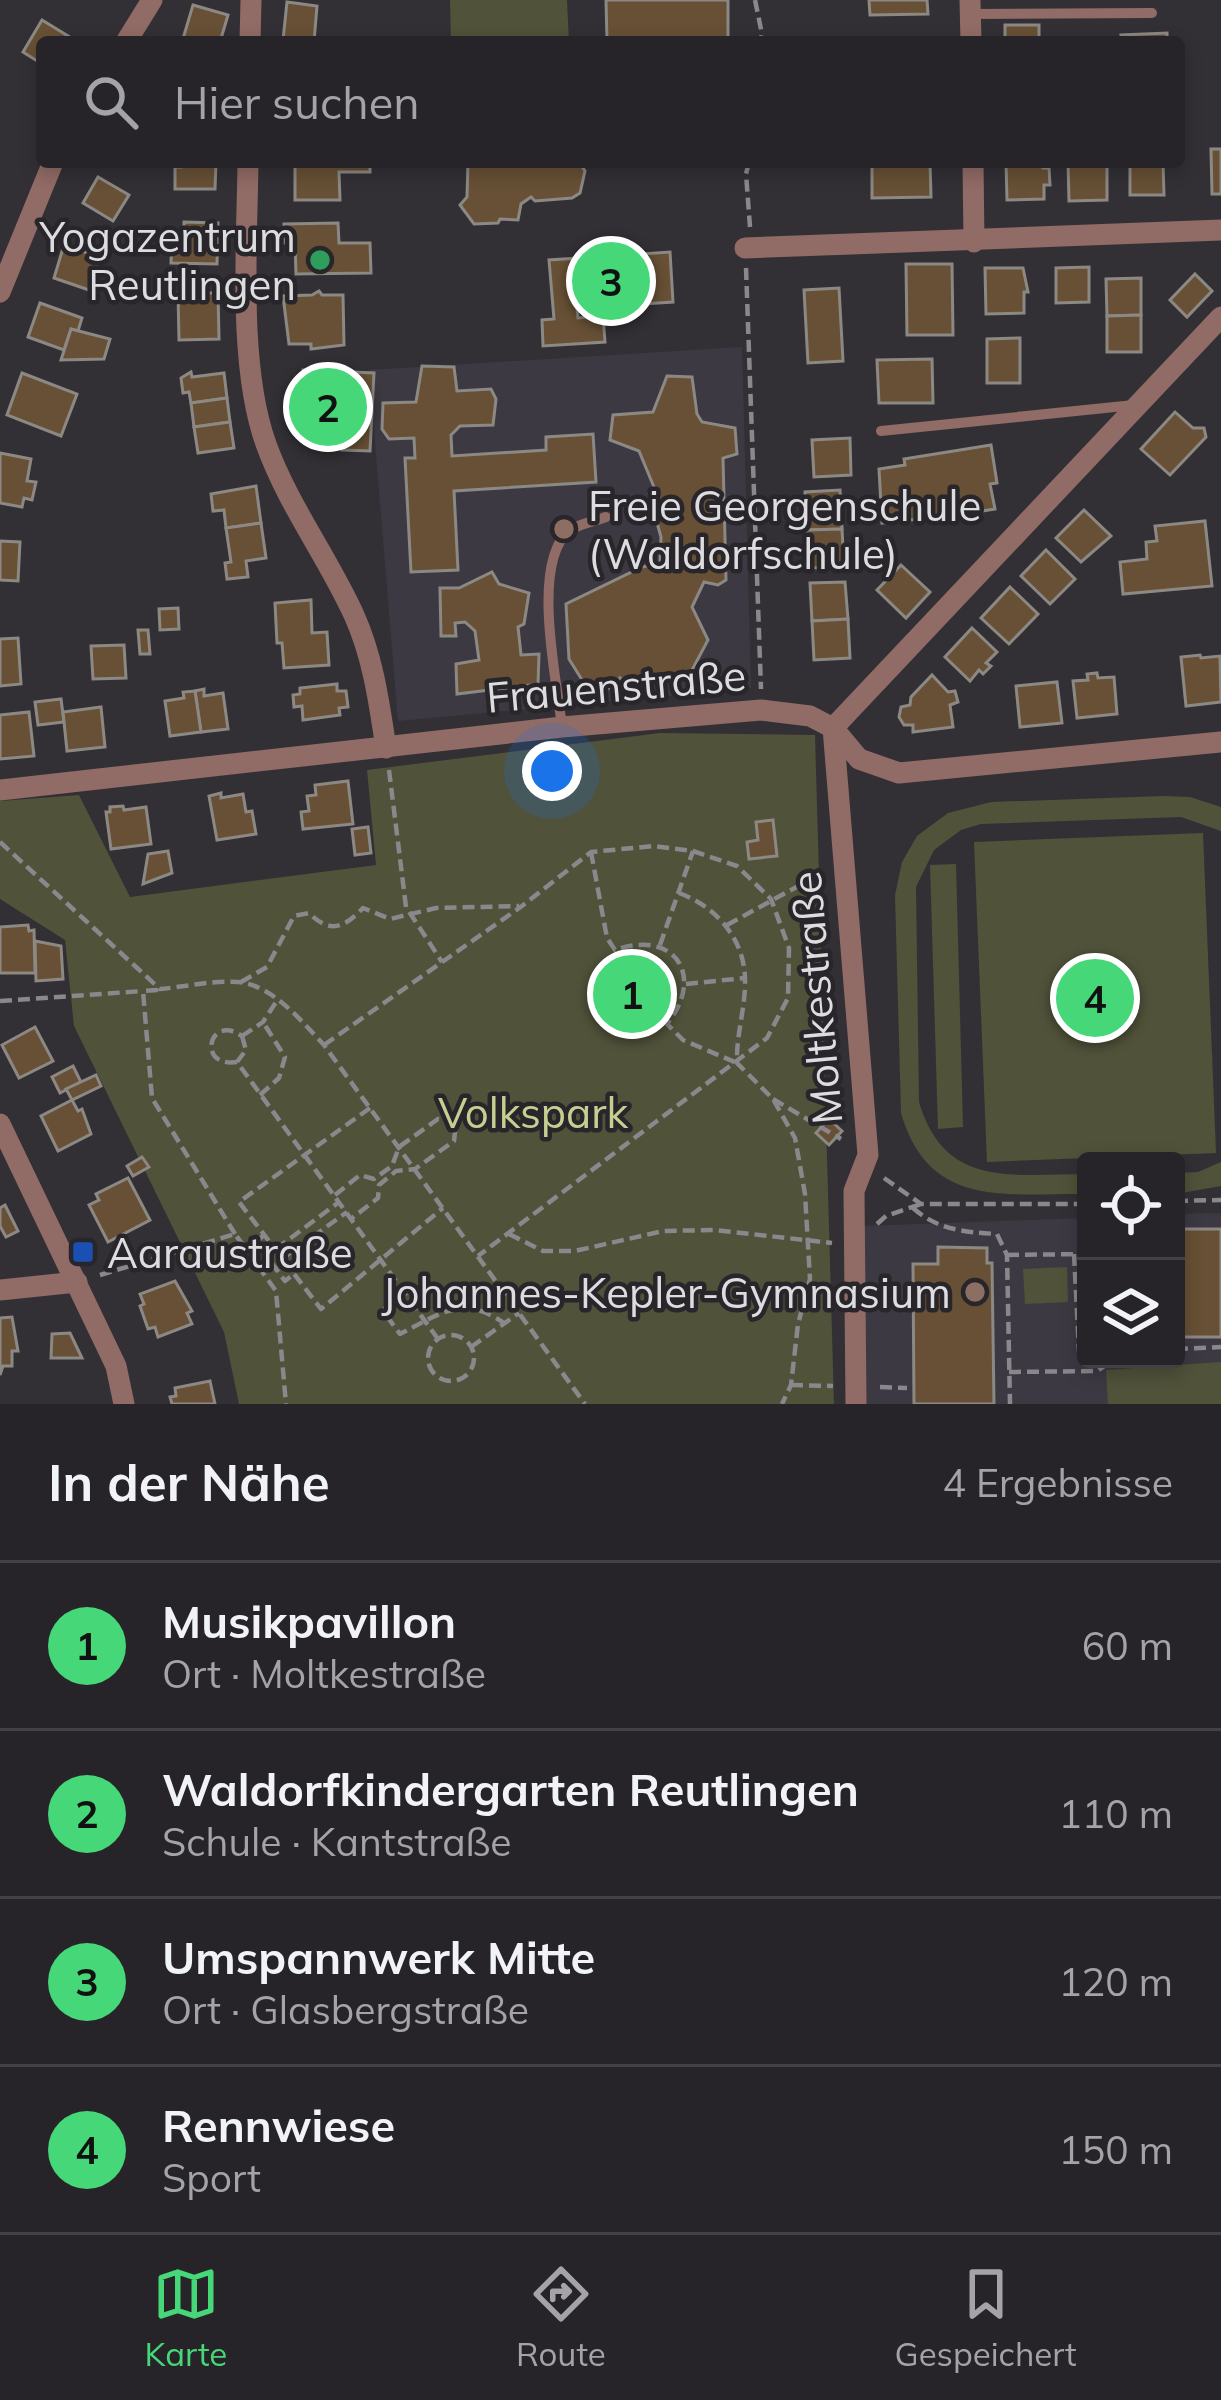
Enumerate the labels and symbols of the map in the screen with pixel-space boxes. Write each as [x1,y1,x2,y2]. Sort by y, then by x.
place label: Yogazentrum Reutlingen [38,210,296,311]
pin: 3 [572,236,650,326]
marker: Yogazentrum Reutlingen [307,247,333,273]
pin: 2 [289,362,367,452]
place label: Freie Georgenschule (Waldorfschule) [588,479,981,580]
marker: Freie Georgenschule (Waldorfschule) [551,516,577,542]
street label: Frauenstraße [484,648,748,724]
your location [522,741,582,801]
street label: Moltkestraße [779,869,853,1127]
pin: 1 [593,949,671,1039]
pin: 4 [1056,953,1134,1043]
park label: Volkspark [438,1086,628,1139]
place label: Aaraustraße [107,1226,353,1279]
marker: Aaraustraße [70,1239,96,1265]
place label: Johannes-Kepler-Gymnasium [382,1266,951,1319]
marker: Johannes-Kepler-Gymnasium [962,1279,988,1305]

